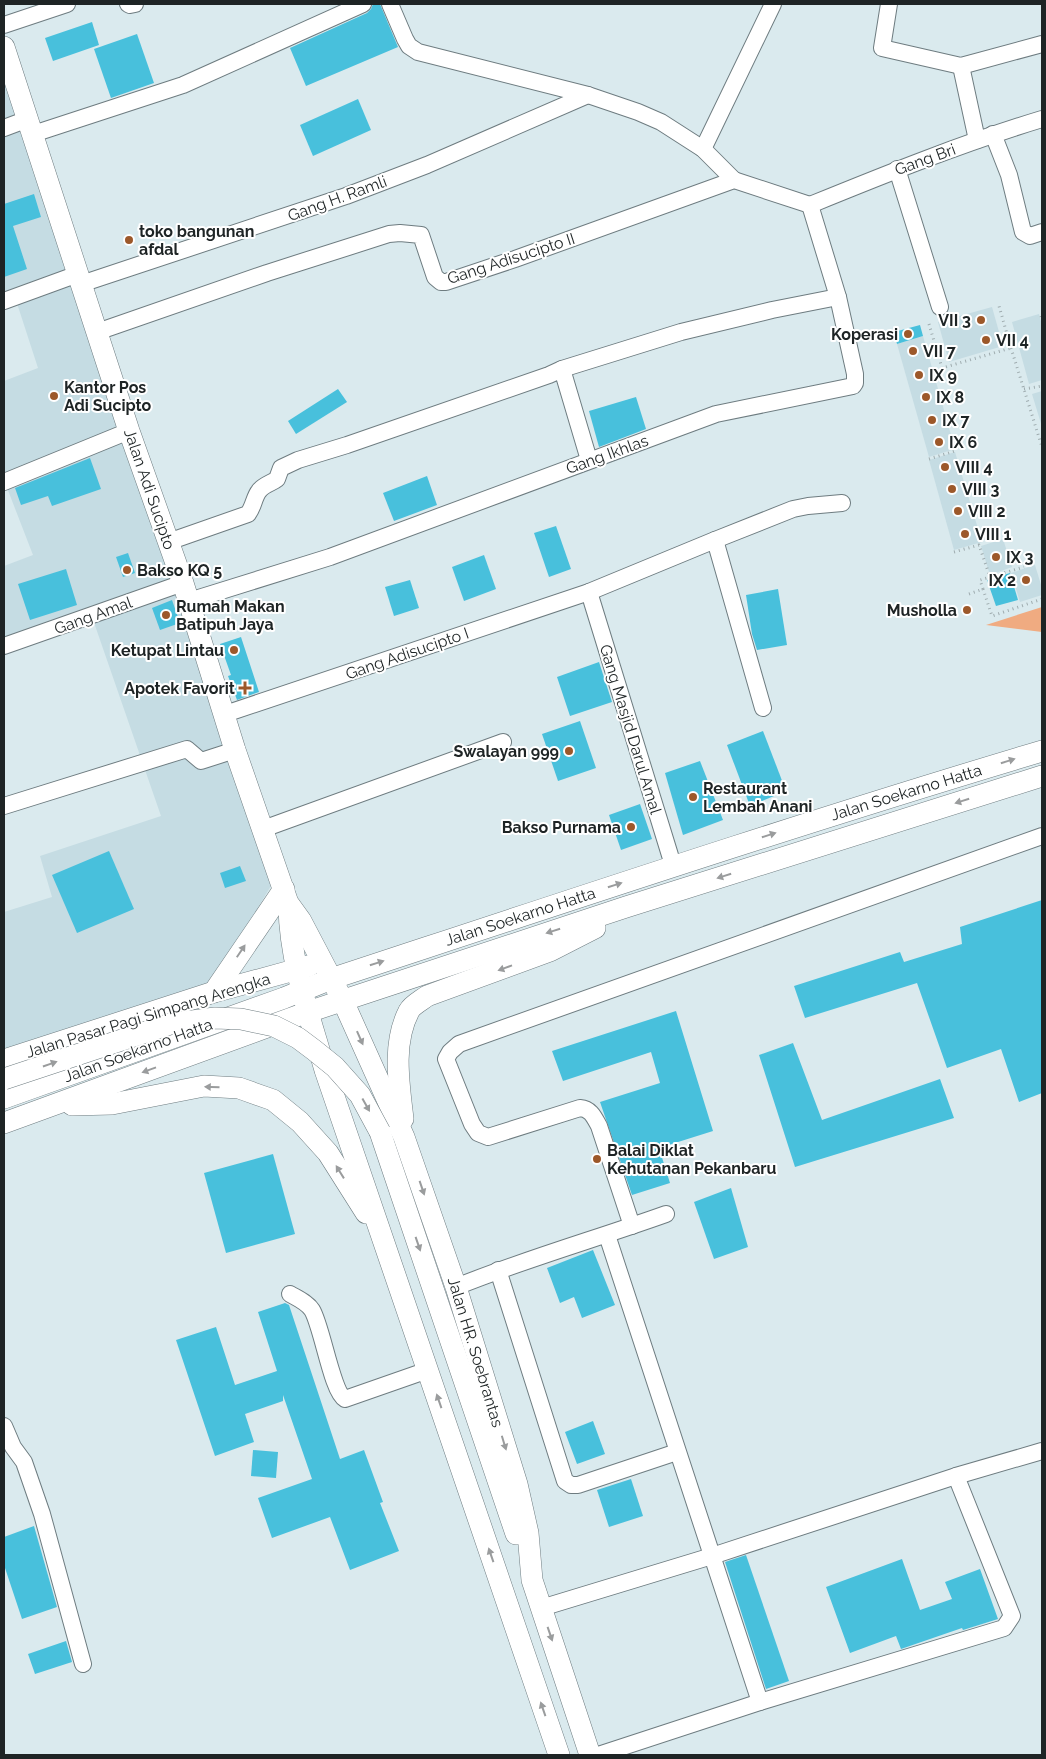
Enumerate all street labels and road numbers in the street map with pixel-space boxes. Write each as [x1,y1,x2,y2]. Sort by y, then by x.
street label: Gang Bri [892,140,958,179]
street label: Gang H. Ramli [285,172,389,225]
street label: Gang Adisucipto II [445,229,577,288]
street label: Jalan Adi Sucipto [120,426,179,552]
street label: Gang Ikhlas [563,431,651,478]
street label: Gang Amal [52,592,135,638]
street label: Gang Adisucipto I [343,623,471,683]
street label: Gang Masjid Darul Amal [596,642,666,817]
street label: Jalan Soekarno Hatta [828,760,984,825]
street label: Jalan Soekarno Hatta [443,883,598,950]
street label: Jalan Pasar Pagi Simpang Arengka [24,969,273,1062]
street label: Jalan Soekarno Hatta [61,1015,215,1086]
street label: Jalan HR. Soebrantas [444,1275,507,1430]

